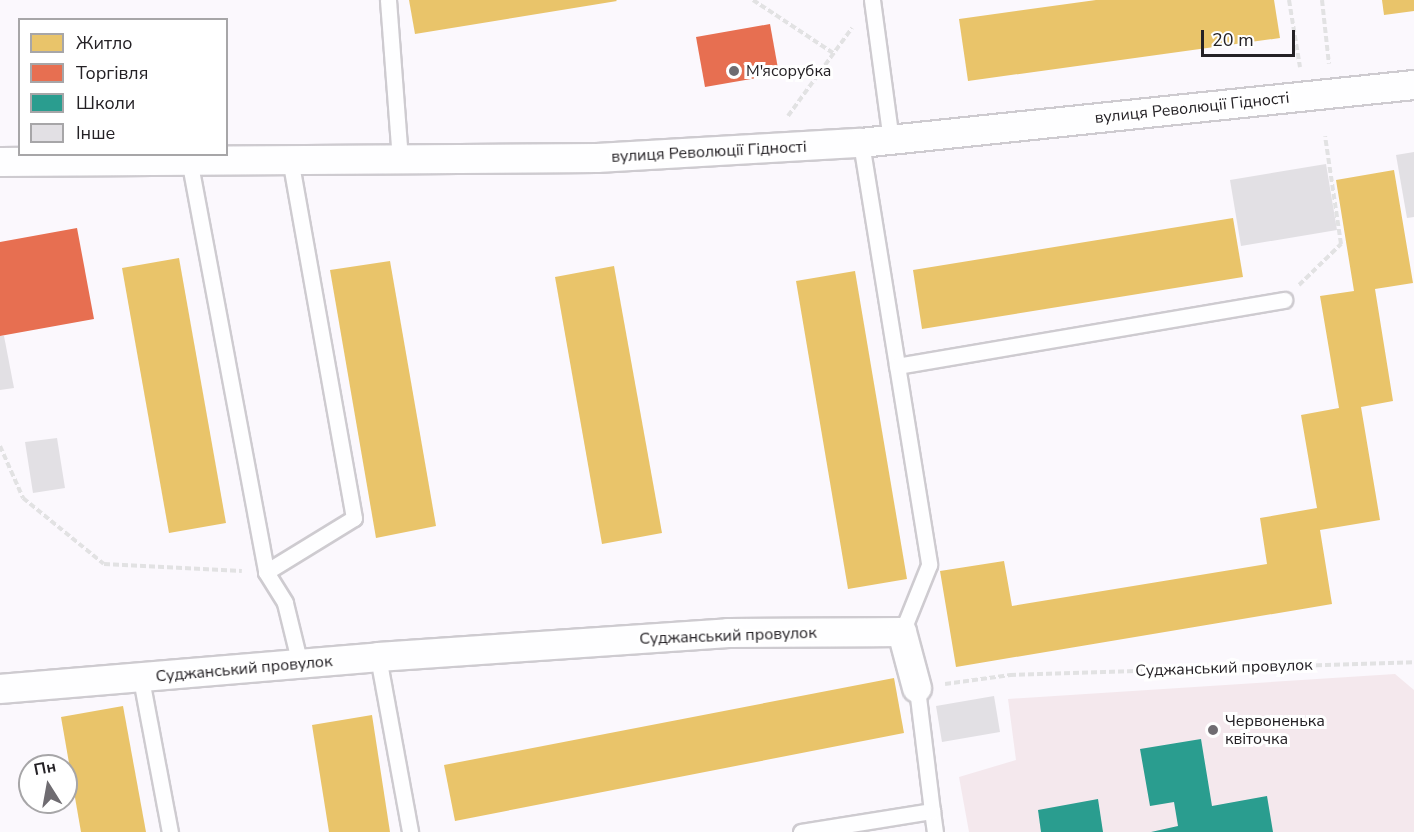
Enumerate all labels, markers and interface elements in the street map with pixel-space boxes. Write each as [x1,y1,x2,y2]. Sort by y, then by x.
legend [18,18,228,156]
scale bar [1204,18,1298,56]
text: 20 m [1212,28,1254,52]
text: Житло [76,31,132,55]
text: Торгівля [76,61,148,85]
place label: М'ясорубка [746,61,831,81]
marker: М'ясорубка [727,64,741,78]
street label: вулиця Революції Гідності [1094,88,1290,128]
text: Школи [76,91,135,115]
text: Інше [76,121,115,145]
street label: вулиця Революції Гідності [611,137,807,167]
street label: Суджанський провулок [639,623,817,649]
street label: Суджанський провулок [155,652,333,686]
street label: Суджанський провулок [1135,655,1313,681]
place label: Червоненька квіточка [1225,711,1325,749]
marker: Червоненька квіточка [1206,723,1220,737]
north arrow [18,754,78,814]
text: Пн [32,755,58,781]

